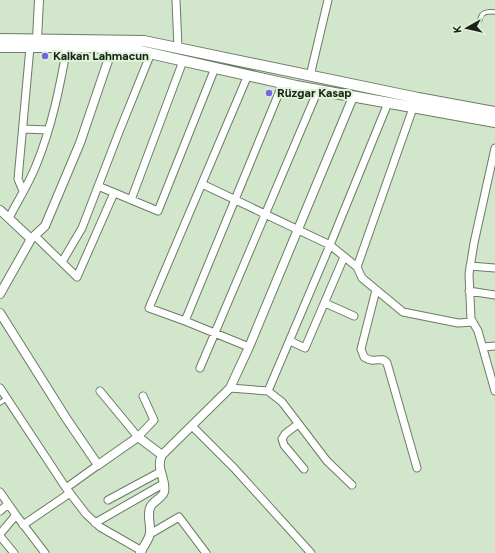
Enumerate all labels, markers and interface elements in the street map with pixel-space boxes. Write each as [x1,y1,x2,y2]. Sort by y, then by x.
north arrow [447,8,487,48]
text: K [451,24,465,34]
place label: Kalkan Lahmacun [53,49,149,63]
marker: Kalkan Lahmacun [40,51,50,61]
place label: Rüzgar Kasap [277,86,352,100]
marker: Rüzgar Kasap [264,88,274,98]

